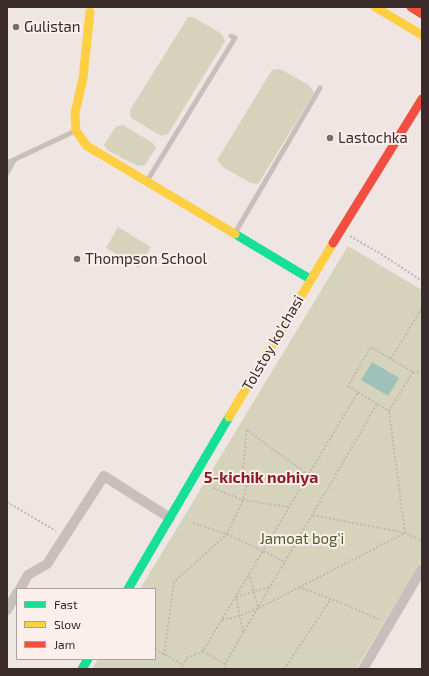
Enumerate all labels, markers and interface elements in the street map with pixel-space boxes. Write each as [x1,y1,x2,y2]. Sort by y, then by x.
place label: Gulistan [24,18,80,36]
marker: Gulistan [11,22,21,32]
place label: Lastochka [338,129,408,147]
marker: Lastochka [325,133,335,143]
place label: Thompson School [85,250,207,268]
marker: Thompson School [72,254,82,264]
street label: Tolstoy ko'chasi [238,292,308,394]
district label: 5-kichik nohiya [204,468,318,488]
park label: Jamoat bog'i [260,530,344,548]
legend [16,588,156,660]
text: Fast [54,597,77,611]
text: Slow [54,617,81,631]
text: Jam [54,637,75,651]

